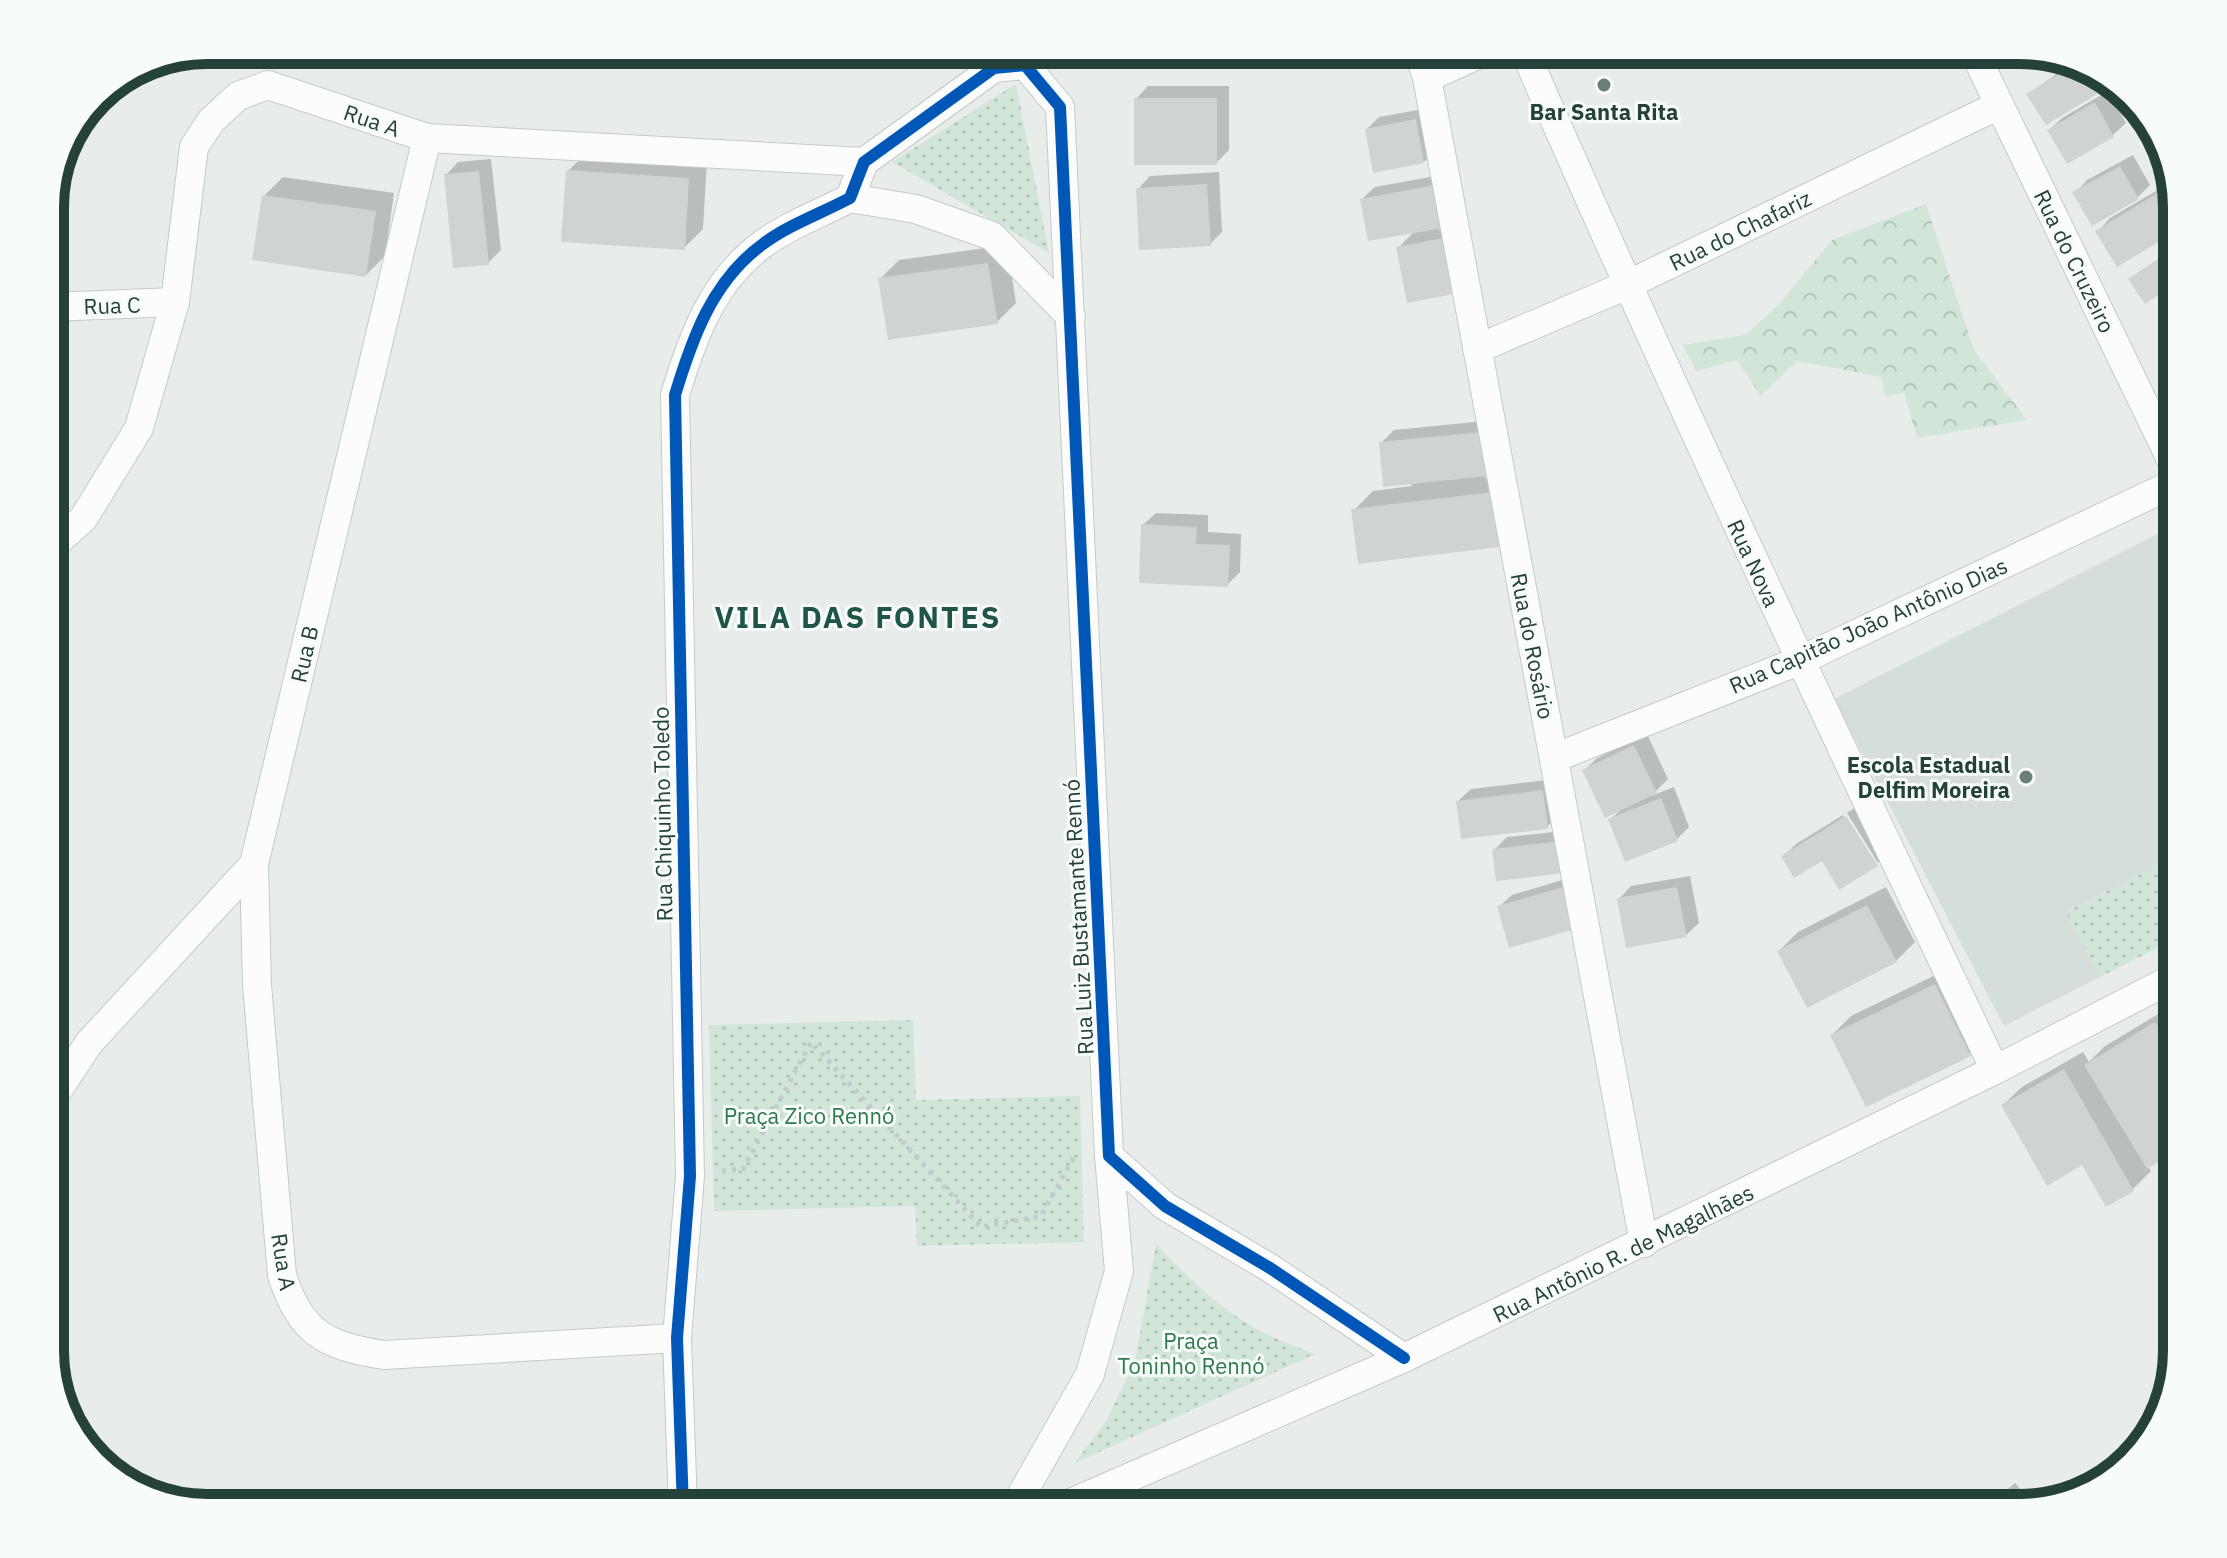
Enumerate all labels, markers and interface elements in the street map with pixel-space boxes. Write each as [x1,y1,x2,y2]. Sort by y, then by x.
marker: Bar Santa Rita [1595,76,1613,94]
street label: Rua A [340,97,404,143]
place label: Bar Santa Rita [1530,97,1678,126]
street label: Rua do Chafariz [1664,183,1816,277]
street label: Rua do Cruzeiro [2028,185,2122,337]
street label: Rua C [83,290,141,320]
street label: Rua Nova [1721,514,1787,612]
street label: Rua Capitão João Antônio Dias [1724,550,2012,700]
street label: Rua do Rosário [1505,570,1561,722]
district label: VILA DAS FONTES [715,597,1001,636]
street label: Rua B [283,623,325,685]
street label: Rua Chiquinho Toledo [646,706,678,922]
place label: Escola Estadual Delfim Moreira [1847,750,2010,804]
marker: Escola Estadual Delfim Moreira [2017,768,2035,786]
street label: Rua Luiz Bustamante Rennó [1056,778,1100,1056]
park label: Praça Zico Rennó [724,1101,894,1130]
street label: Rua Antônio R. de Magalhães [1488,1177,1758,1329]
street label: Rua A [265,1231,303,1293]
park label: Praça Toninho Rennó [1117,1326,1265,1380]

